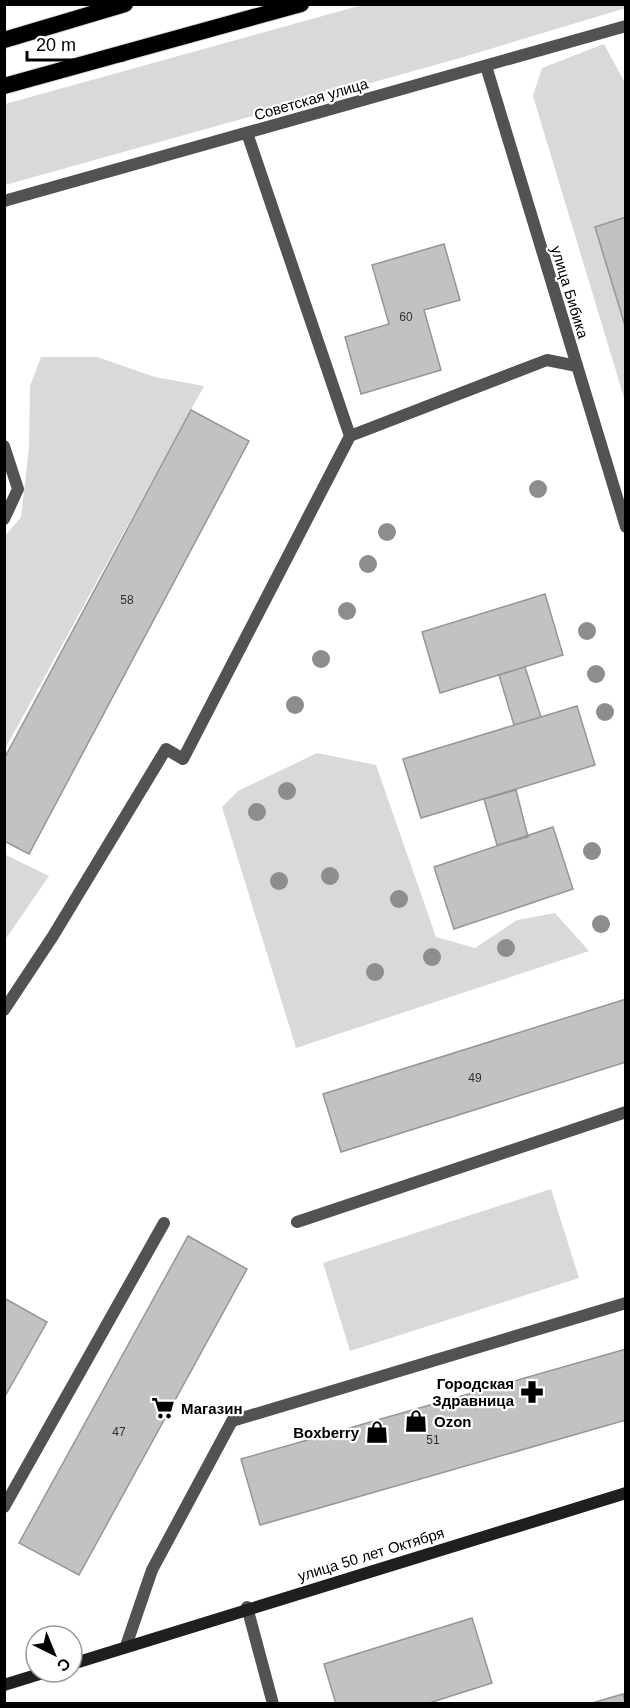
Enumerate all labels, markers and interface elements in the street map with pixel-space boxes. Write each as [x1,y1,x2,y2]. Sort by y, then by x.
scale bar [27,24,123,62]
text: 20 m [36,35,76,55]
street label: Советская улица [252,74,371,123]
street label: улица Бибика [548,244,592,341]
house number: 60 [399,310,413,324]
house number: 58 [120,593,134,607]
house number: 49 [468,1071,482,1085]
place label: Городская Здравница [432,1375,515,1409]
pharmacy icon: Городская Здравница [519,1379,545,1405]
supermarket icon: Магазин [150,1395,176,1421]
place label: Магазин [181,1400,243,1417]
shop icon: Ozon [403,1408,429,1434]
place label: Ozon [434,1413,472,1430]
shop icon: Boxberry [364,1419,390,1445]
place label: Boxberry [293,1424,360,1441]
house number: 47 [112,1425,126,1439]
house number: 51 [426,1433,440,1447]
street label: улица 50 лет Октября [296,1524,446,1584]
north arrow [24,1624,84,1684]
text: С [54,1654,74,1675]

